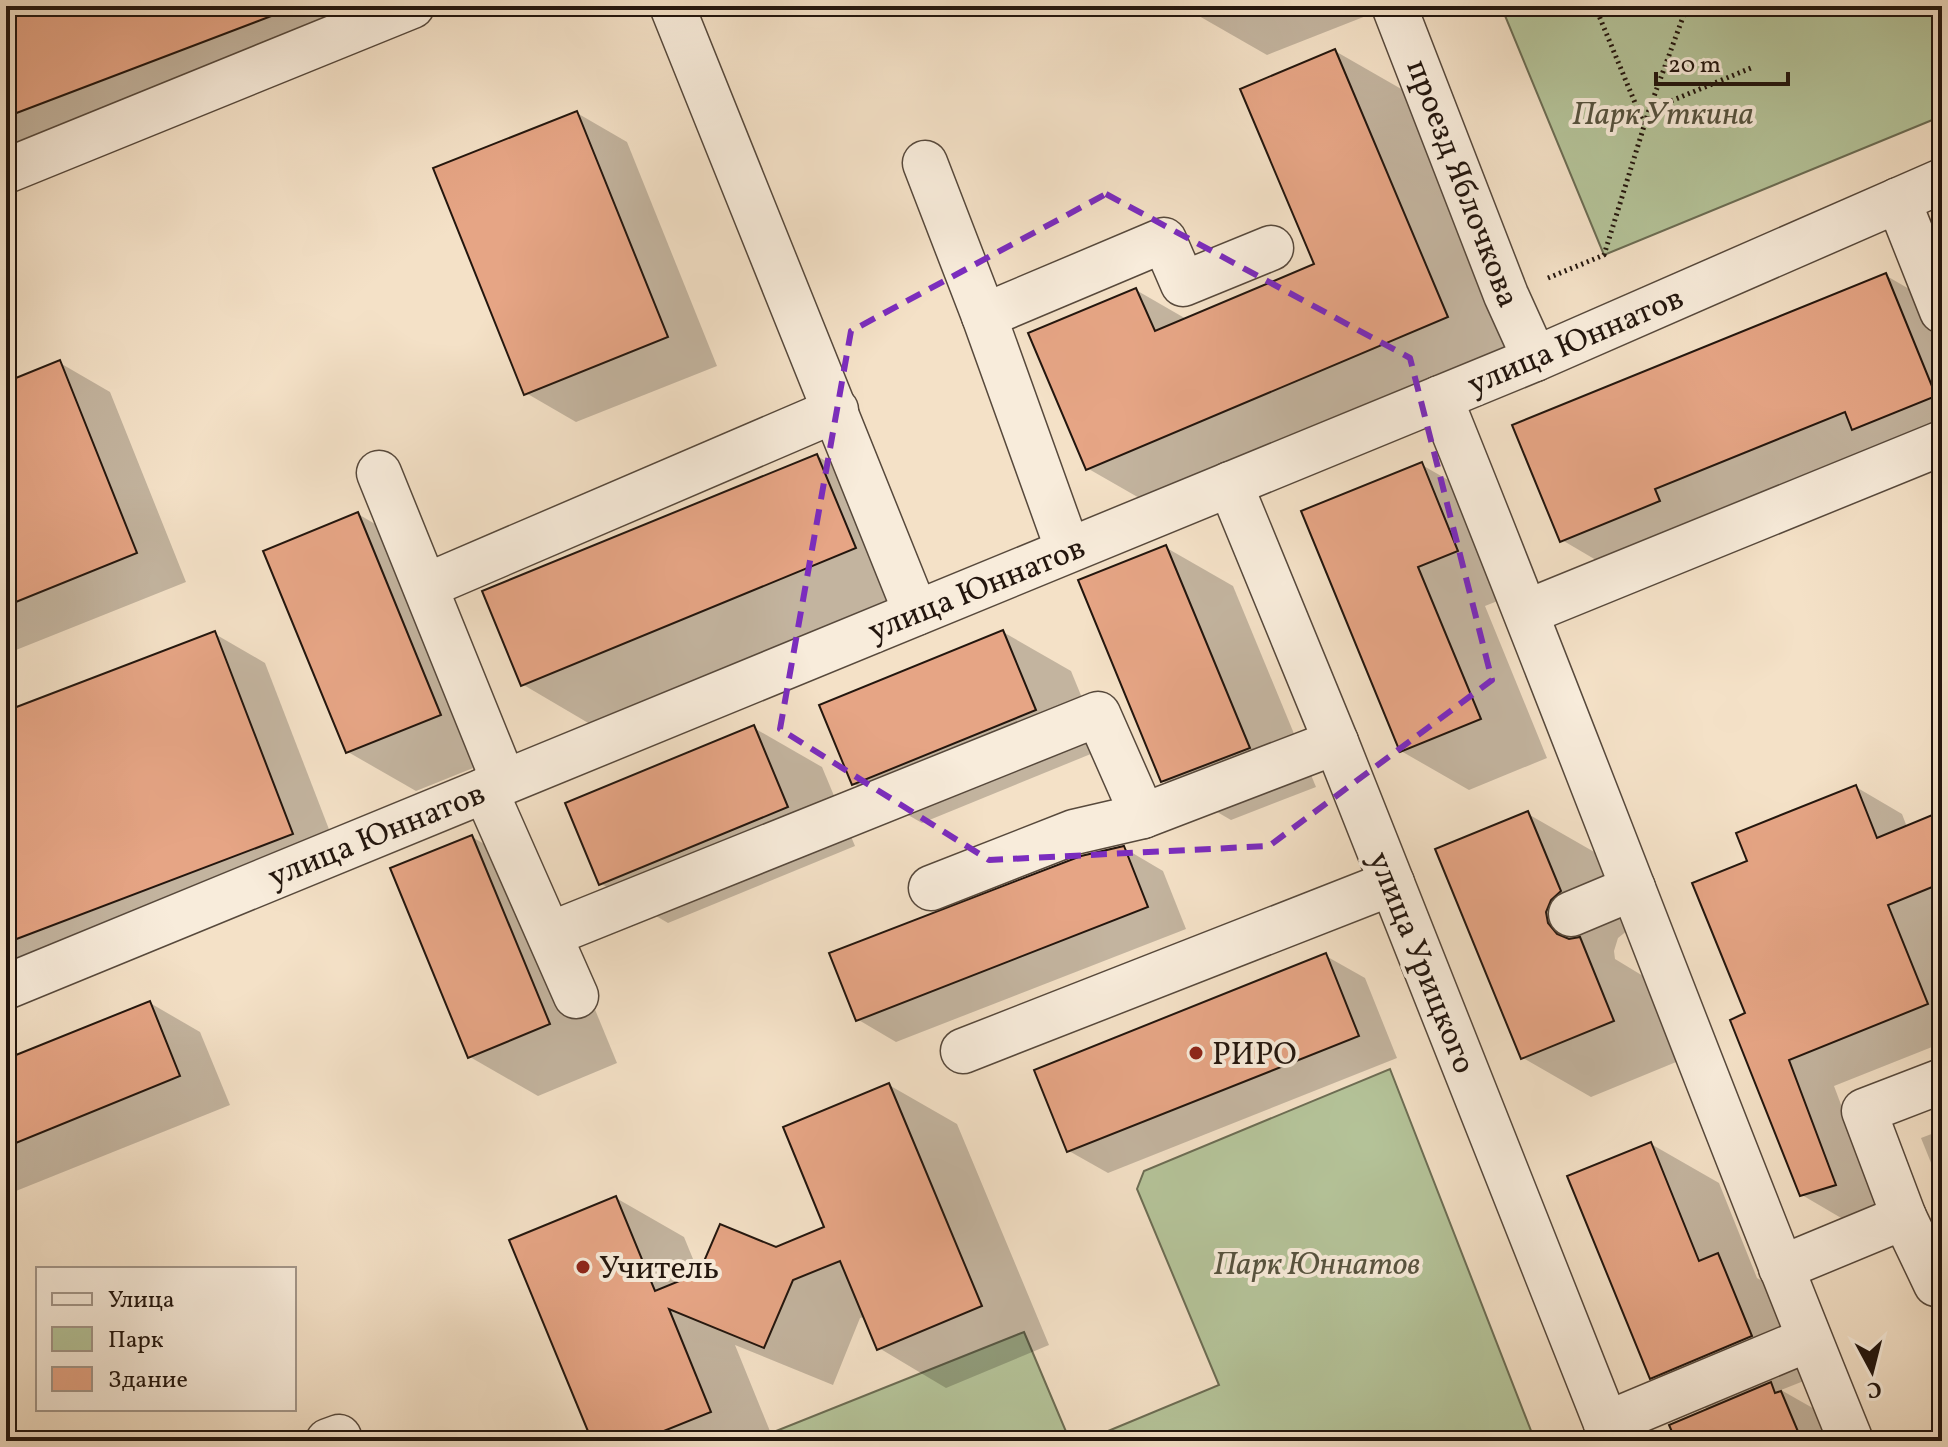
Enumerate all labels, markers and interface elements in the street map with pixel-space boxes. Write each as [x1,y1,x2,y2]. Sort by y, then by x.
scale bar [1656,36,1788,86]
text: 20 m [1668,49,1721,83]
street label: проезд Яблочкова [1394,54,1529,314]
park label: Парк Уткина [1572,94,1754,138]
street label: улица Юннатов [1461,277,1691,408]
street label: улица Юннатов [862,527,1092,654]
street label: улица Юннатов [262,773,492,900]
street label: улица Урицкого [1356,845,1485,1081]
place label: РИРО [1212,1034,1297,1078]
marker: РИРО [1187,1044,1205,1062]
park label: Парк Юннатов [1214,1244,1420,1288]
place label: Учитель [599,1248,719,1292]
marker: Учитель [574,1258,592,1276]
legend [36,1267,296,1411]
text: Улица [108,1284,175,1318]
text: Парк [108,1324,164,1358]
north arrow [1832,1331,1912,1411]
text: Здание [108,1364,188,1398]
text: С [1865,1372,1883,1405]

